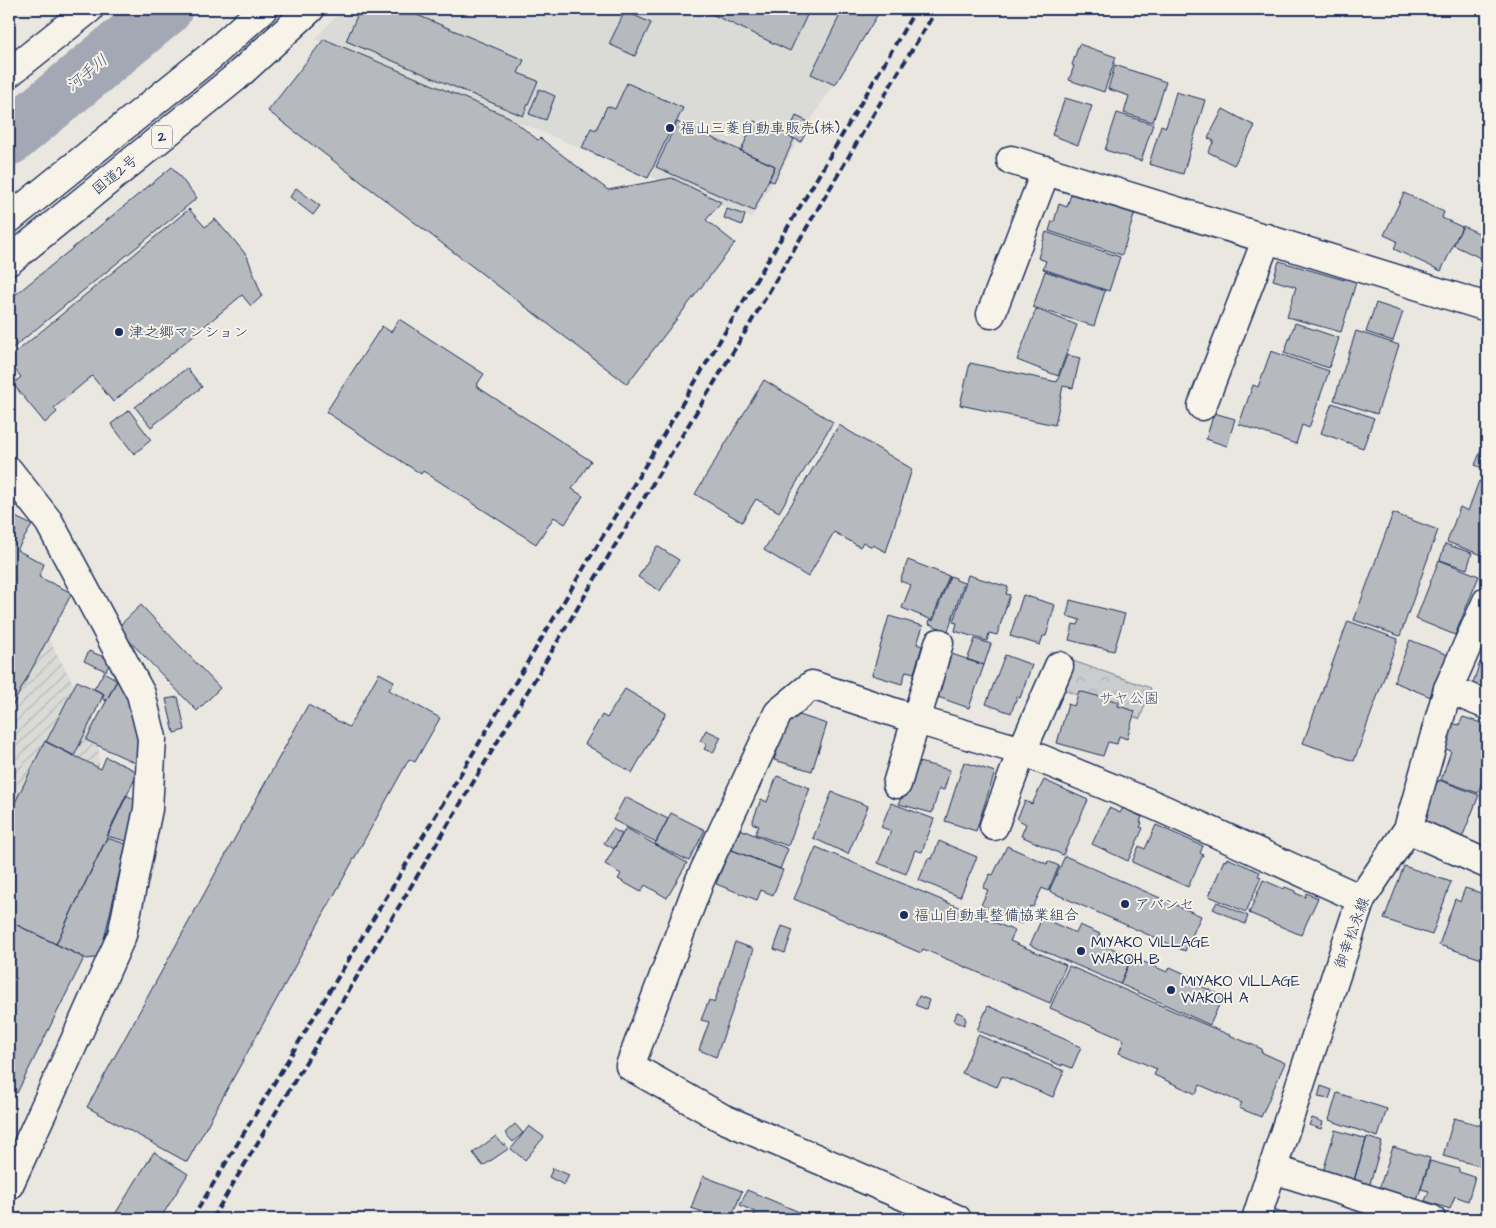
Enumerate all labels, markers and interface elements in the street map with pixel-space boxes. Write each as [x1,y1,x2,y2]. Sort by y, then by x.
water label: 河手川 [61,49,113,97]
place label: 福山三菱自動車販売(株) [680,118,840,139]
marker: 福山三菱自動車販売(株) [664,122,676,134]
road number: 2 [152,125,172,148]
street label: 国道2号 [88,150,142,200]
place label: 津之郷マンション [129,322,248,343]
marker: 津之郷マンション [113,326,125,338]
park label: サヤ公園 [1099,688,1159,709]
place label: アバンセ [1135,894,1194,915]
street label: 御幸松永線 [1329,894,1375,972]
marker: アバンセ [1119,898,1131,910]
place label: 福山自動車整備協業組合 [914,905,1079,926]
marker: 福山自動車整備協業組合 [898,909,910,921]
place label: MIYAKO VILLAGE WAKOH B [1091,932,1210,970]
marker: MIYAKO VILLAGE WAKOH B [1075,945,1087,957]
place label: MIYAKO VILLAGE WAKOH A [1181,971,1300,1009]
marker: MIYAKO VILLAGE WAKOH A [1165,984,1177,996]

